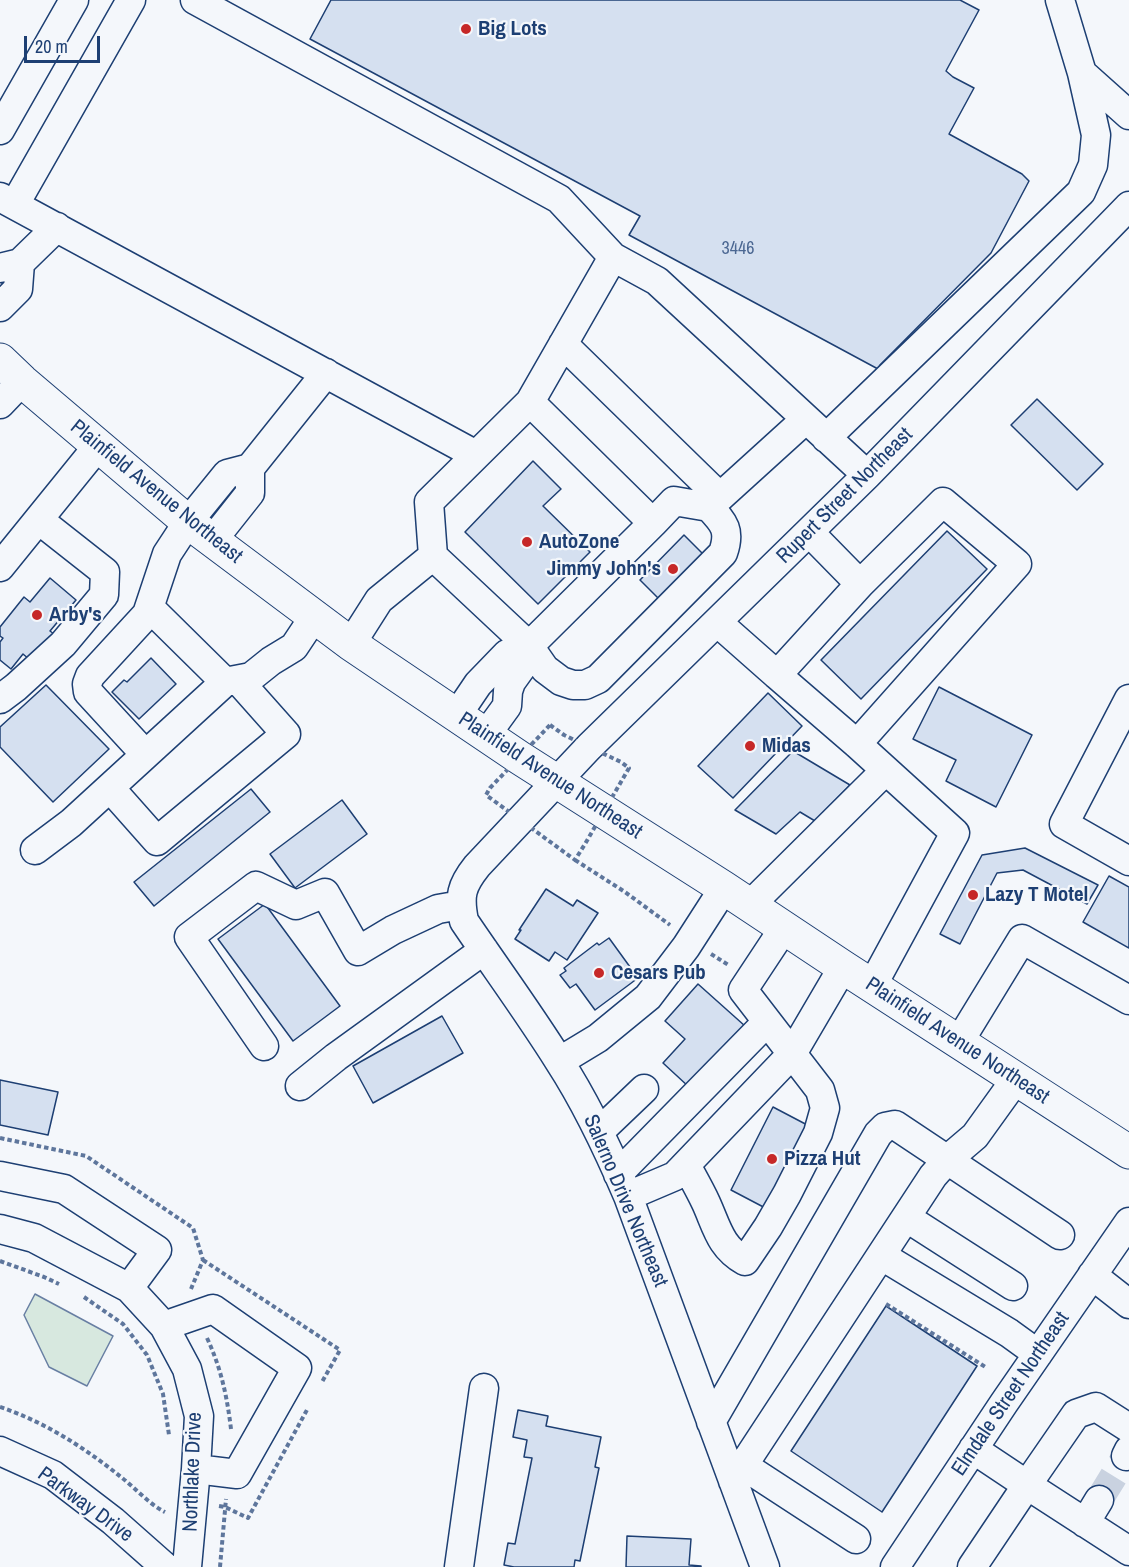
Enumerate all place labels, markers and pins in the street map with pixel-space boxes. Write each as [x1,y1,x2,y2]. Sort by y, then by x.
place label: Big Lots [478,16,547,42]
marker: Big Lots [459,22,473,36]
place label: AutoZone [539,529,619,555]
marker: AutoZone [520,535,534,549]
place label: Jimmy John's [547,556,661,582]
marker: Jimmy John's [666,562,680,576]
place label: Arby's [49,602,102,628]
marker: Arby's [30,608,44,622]
place label: Midas [762,733,811,759]
marker: Midas [743,739,757,753]
place label: Lazy T Motel [985,882,1088,908]
marker: Lazy T Motel [966,888,980,902]
place label: Cesars Pub [611,960,706,986]
marker: Cesars Pub [592,966,606,980]
place label: Pizza Hut [784,1146,861,1172]
marker: Pizza Hut [765,1152,779,1166]

